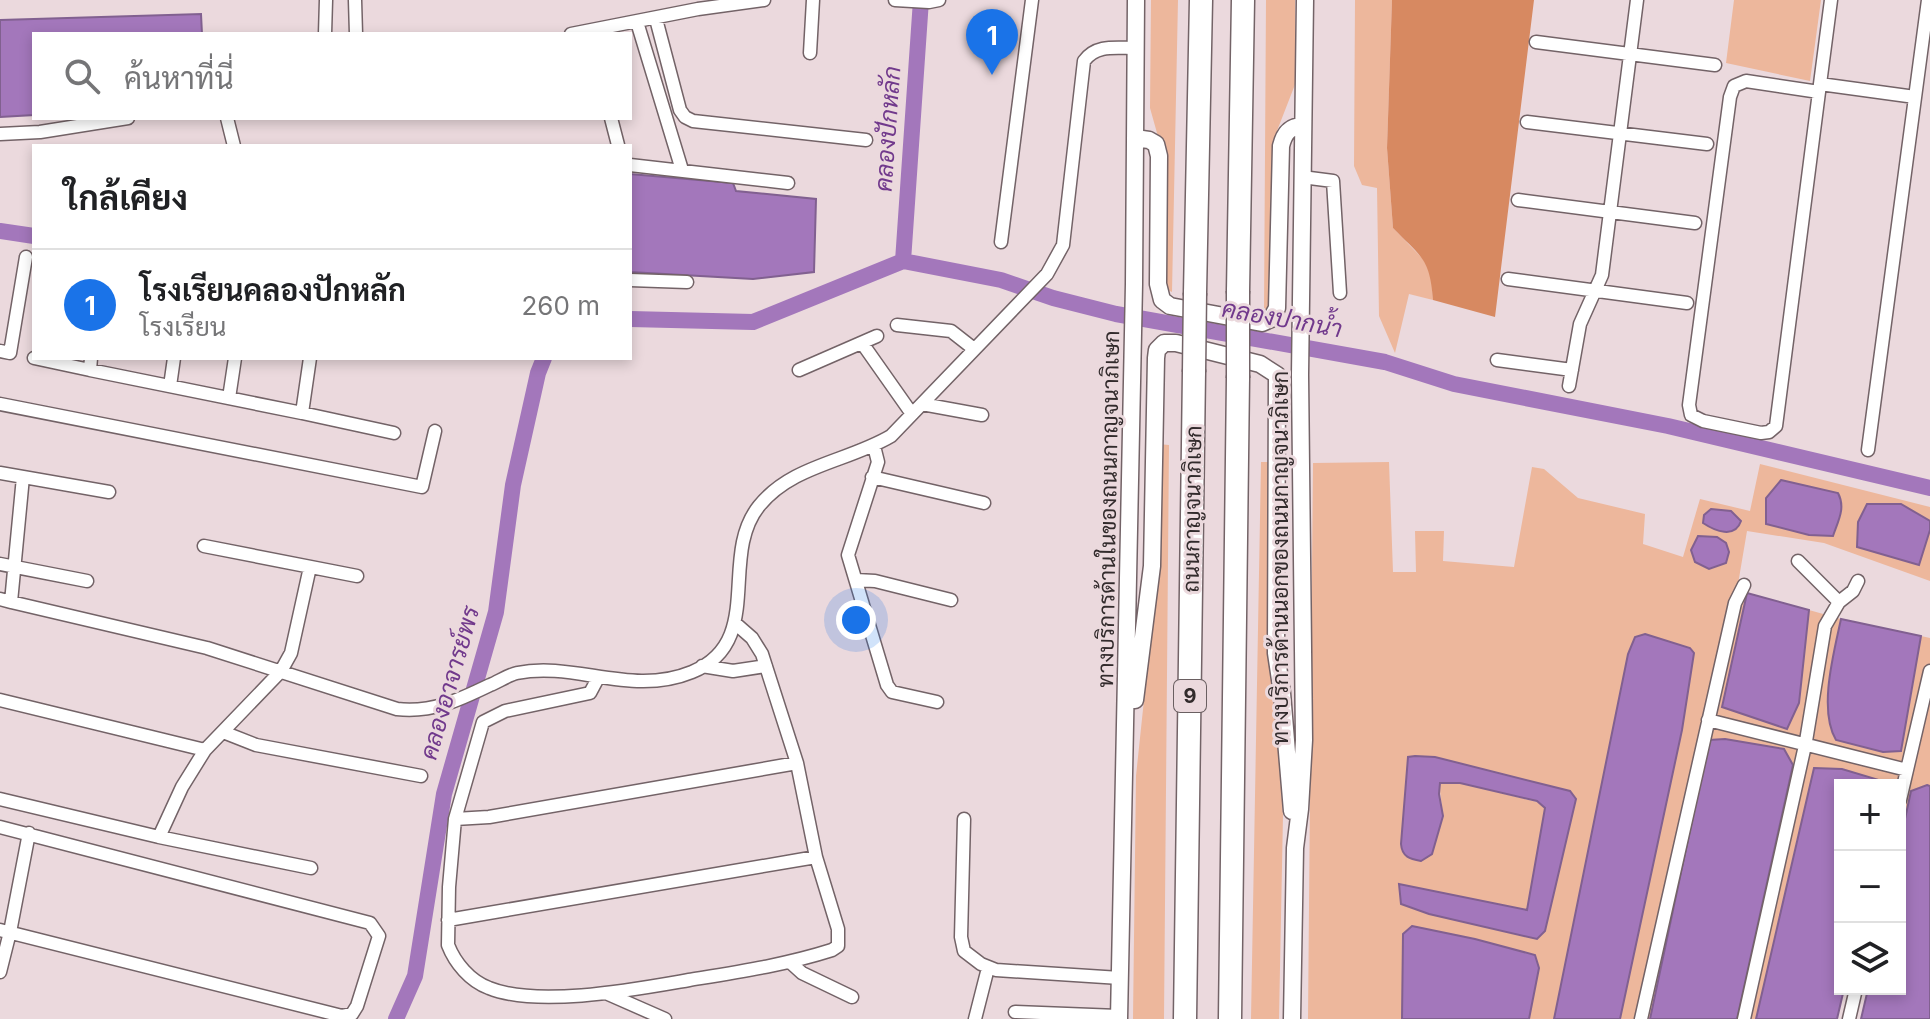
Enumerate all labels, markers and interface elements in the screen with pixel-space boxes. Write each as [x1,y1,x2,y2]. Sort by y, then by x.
pin: 1 [966,9,1018,75]
search box [32,32,632,120]
icon: search [60,54,104,98]
text: ค้นหาที่นี่ [124,60,234,96]
water label: คลองปักหลัก [869,65,906,193]
text: ใกล้เคียง [64,177,188,218]
text: โรงเรียนคลองปักหลัก [140,272,406,308]
water label: คลองปากน้ำ [1220,289,1345,343]
text: 1 [84,290,96,321]
text: 260 m [522,290,600,321]
text: โรงเรียน [140,311,226,342]
street label: ทางบริการด้านในของถนนกาญจนาภิเษก [1091,330,1125,688]
street label: ทางบริการด้านนอกของถนนกาญจนาภิเษก [1266,371,1294,745]
street label: ถนนกาญจนาภิเษก [1178,425,1207,593]
your location [836,600,876,640]
water label: คลองอาจารย์พร [413,601,486,763]
road number: 9 [1174,680,1206,712]
map controls [1834,779,1906,995]
button: + [1834,779,1906,851]
button: − [1834,851,1906,923]
button: layers [1834,923,1906,995]

